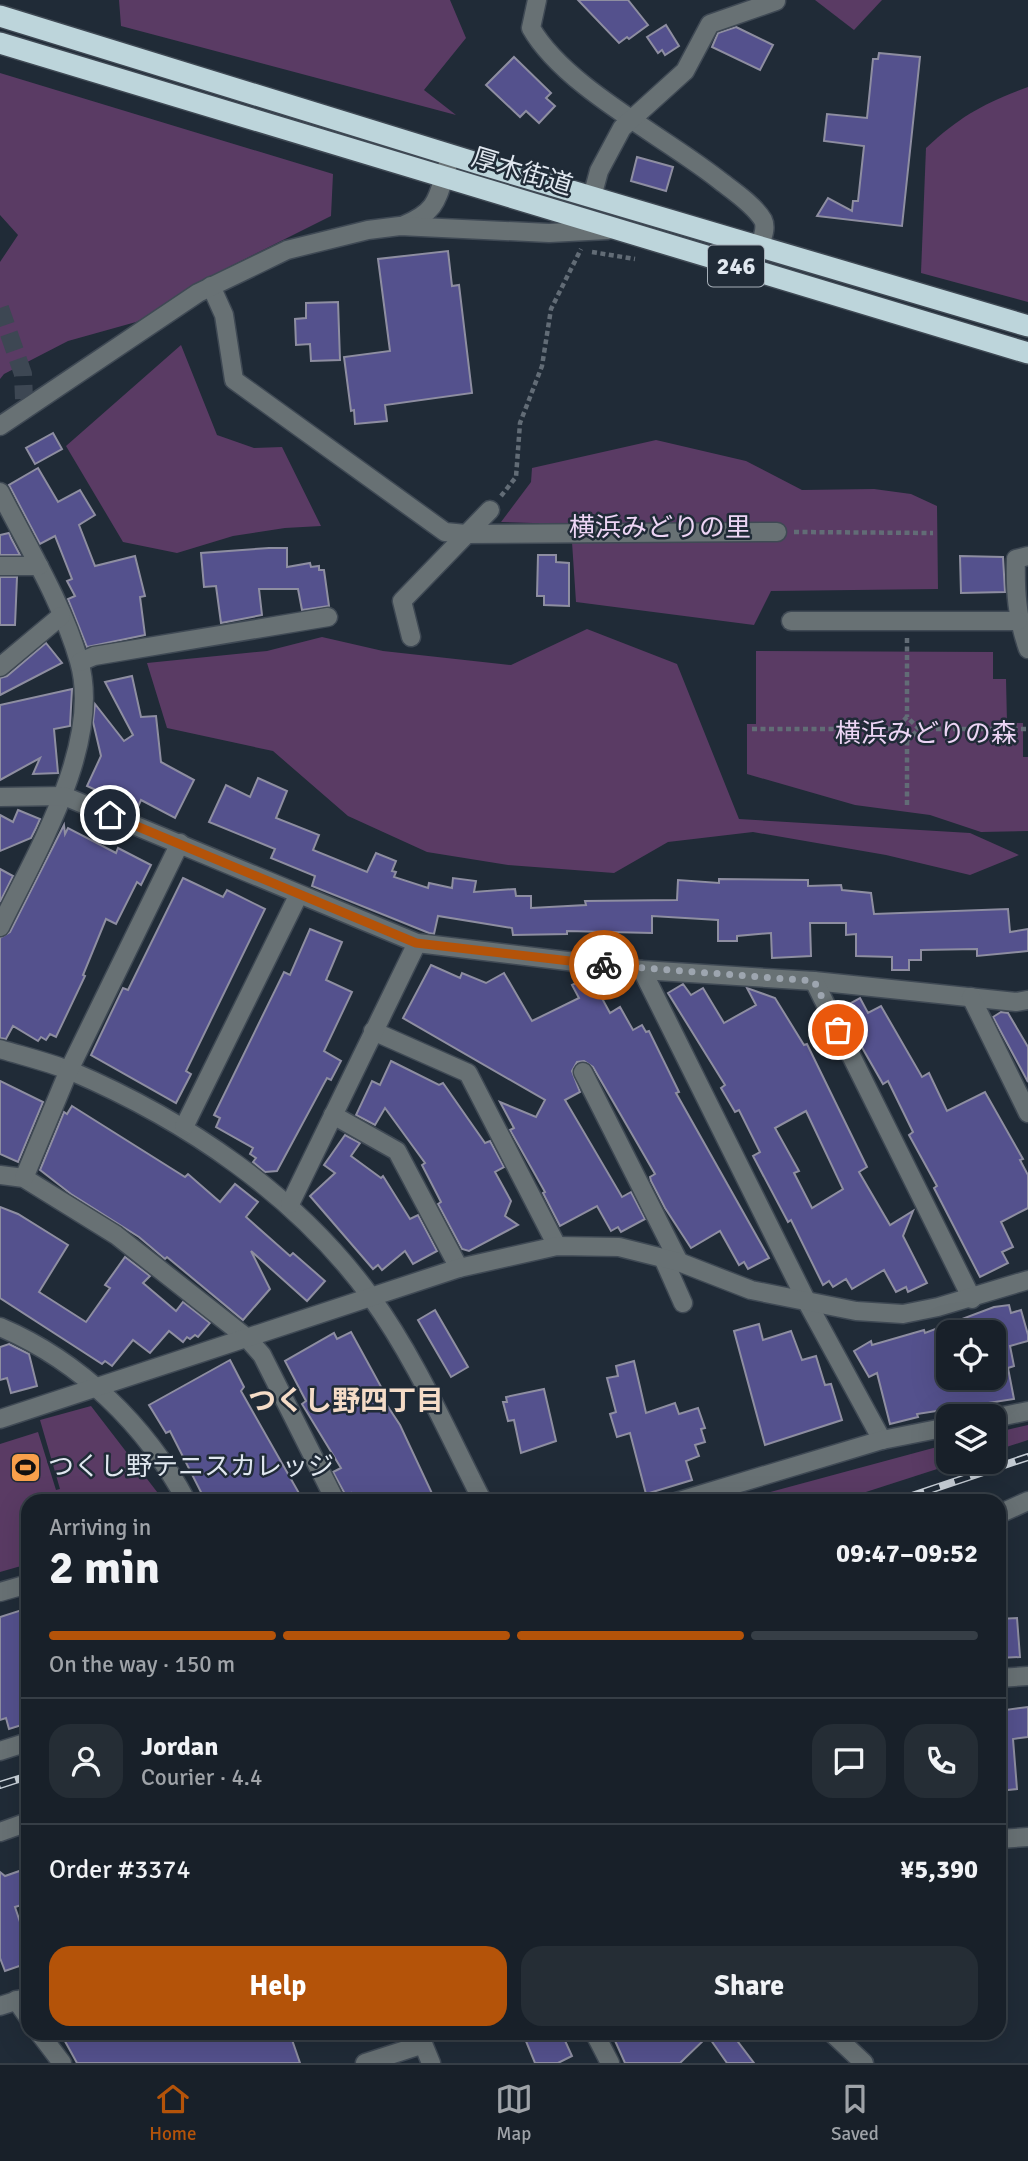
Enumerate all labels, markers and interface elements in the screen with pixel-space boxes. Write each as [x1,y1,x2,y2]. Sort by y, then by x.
street label: 厚木街道 [468,141,576,203]
road number: 246 [708,246,764,286]
park label: 横浜みどりの里 [569,512,751,544]
park label: 横浜みどりの森 [835,718,1017,750]
pin [80,785,140,845]
icon: home [91,796,129,834]
courier [569,930,639,1000]
icon: bike [585,946,623,984]
pin [808,1000,868,1060]
icon: bag [819,1011,857,1049]
map controls [936,1320,1006,1474]
button: locate [936,1320,1006,1390]
district label: つくし野四丁目 [248,1384,444,1418]
button: layers [936,1404,1006,1474]
sports icon: つくし野テニスカレッジ [8,1450,42,1484]
place label: つくし野テニスカレッジ [48,1451,334,1483]
text: Arriving in [49,1513,151,1542]
text: 09:47–09:52 [836,1538,978,1570]
text: 2 min [49,1540,160,1596]
text: On the way · 150 m [49,1650,235,1679]
button: person [49,1724,123,1798]
button: chat [812,1724,886,1798]
button: phone [904,1724,978,1798]
text: Jordan [141,1731,218,1763]
text: Courier · 4.4 [141,1763,262,1792]
text: Order #3374 [49,1854,190,1886]
text: ¥5,390 [900,1854,978,1886]
button: Help [49,1946,507,2026]
button: Share [521,1946,978,2026]
tab: Home [149,2080,196,2146]
tab: Map [495,2080,533,2146]
tab: Saved [831,2080,879,2146]

